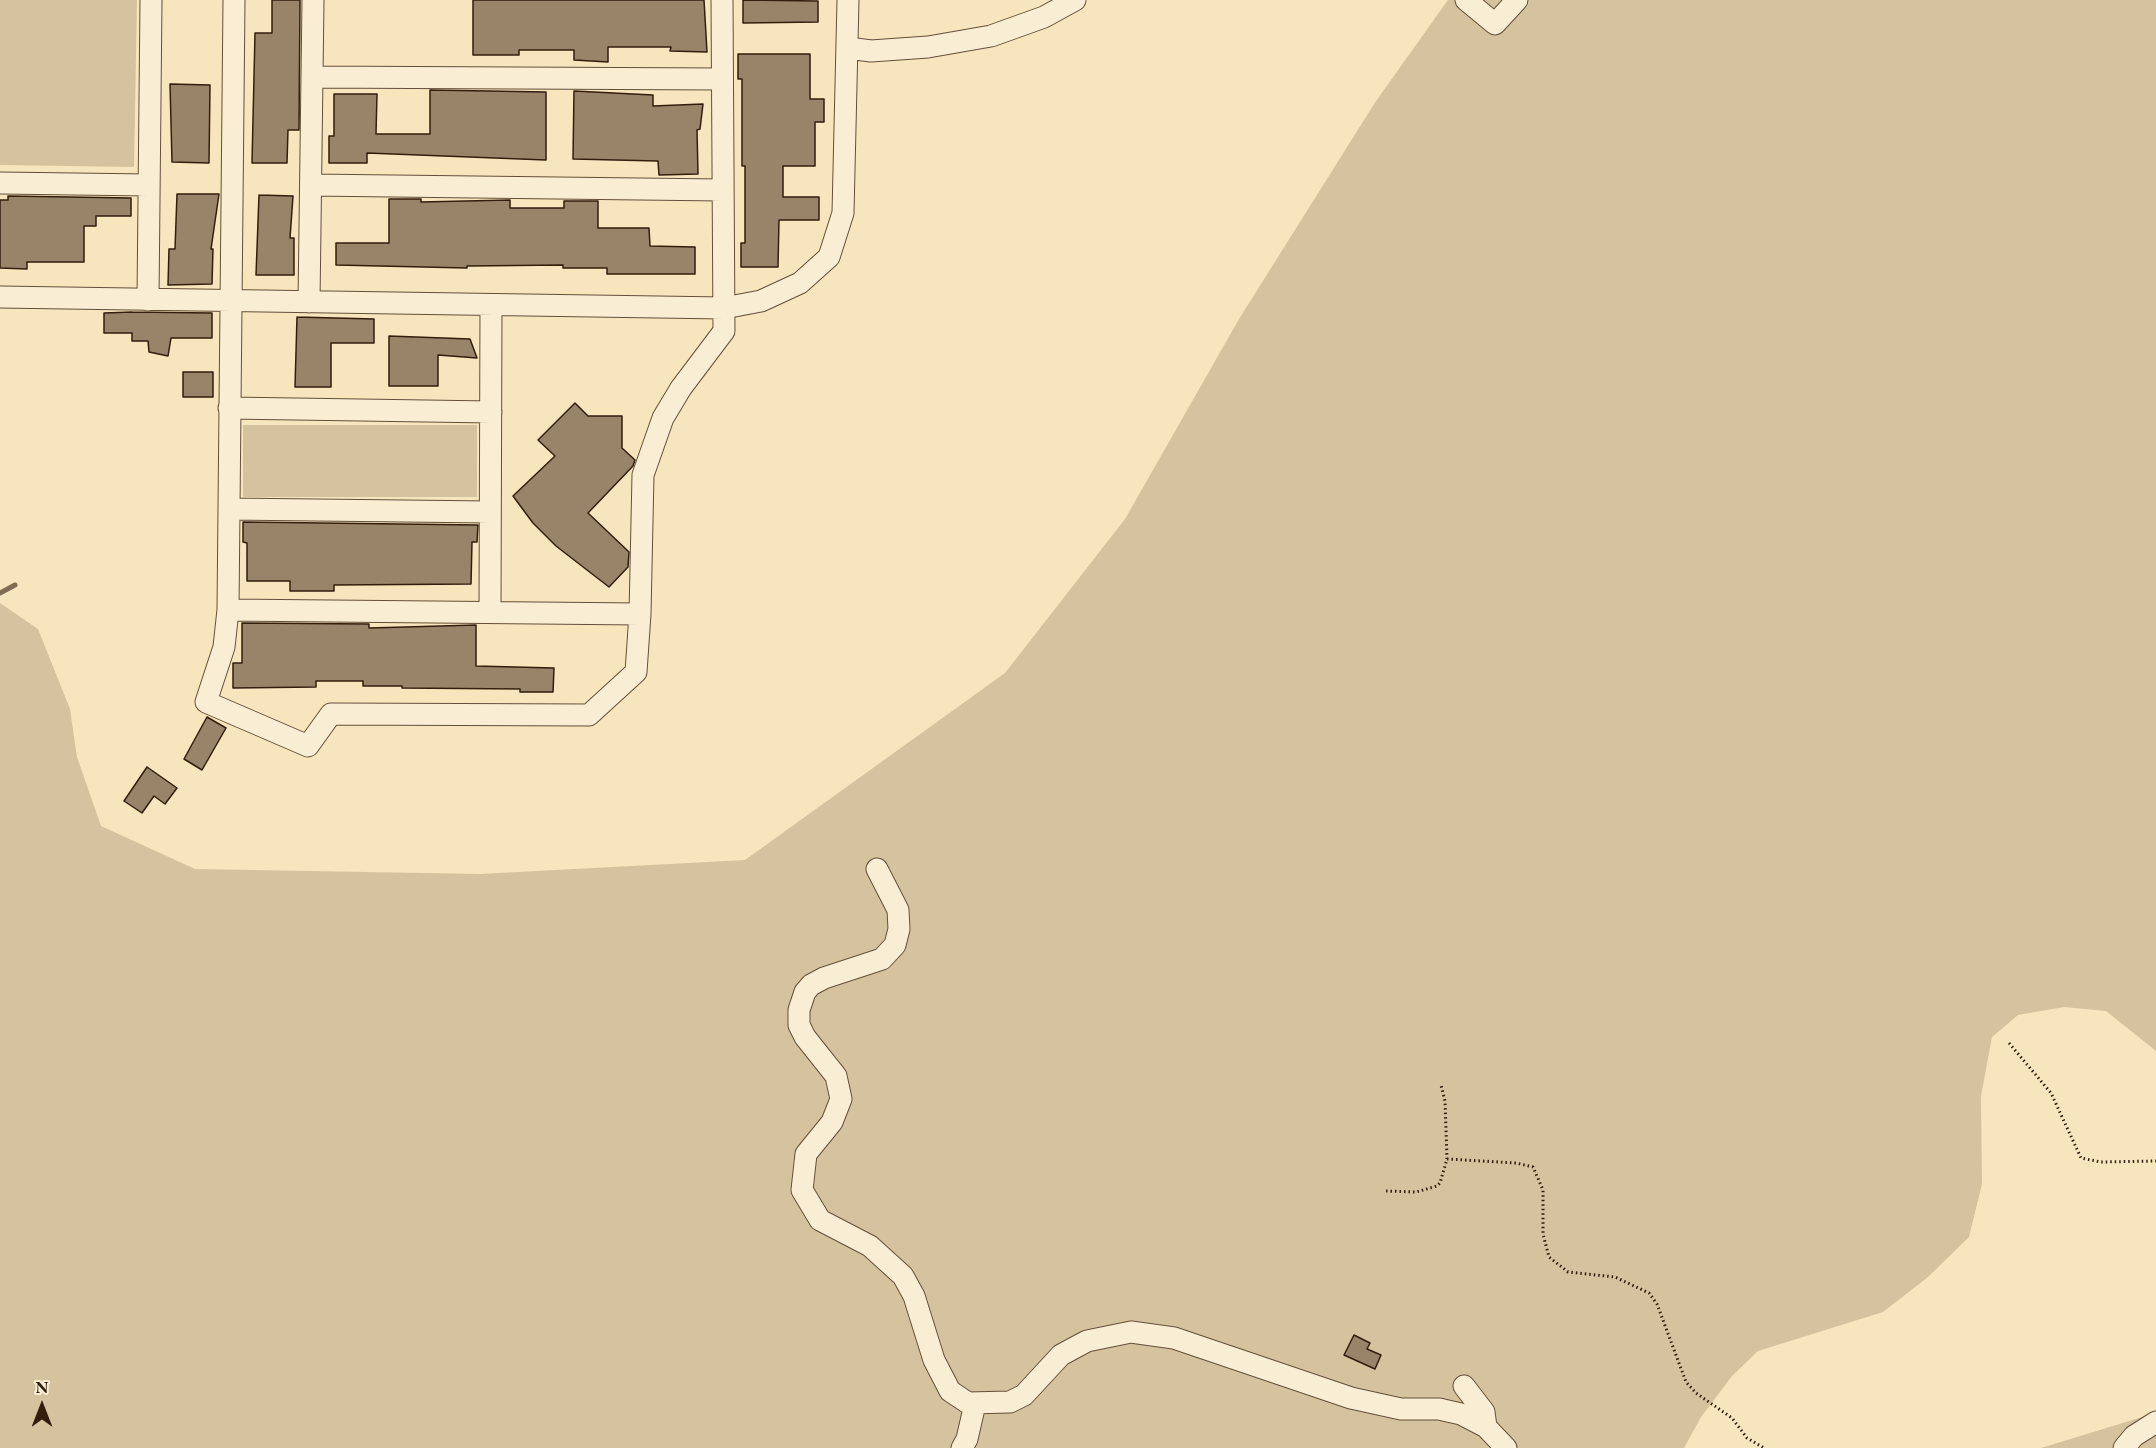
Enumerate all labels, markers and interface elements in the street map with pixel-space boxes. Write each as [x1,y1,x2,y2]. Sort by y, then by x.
north arrow [12,1376,72,1436]
text: N [36,1377,48,1398]

